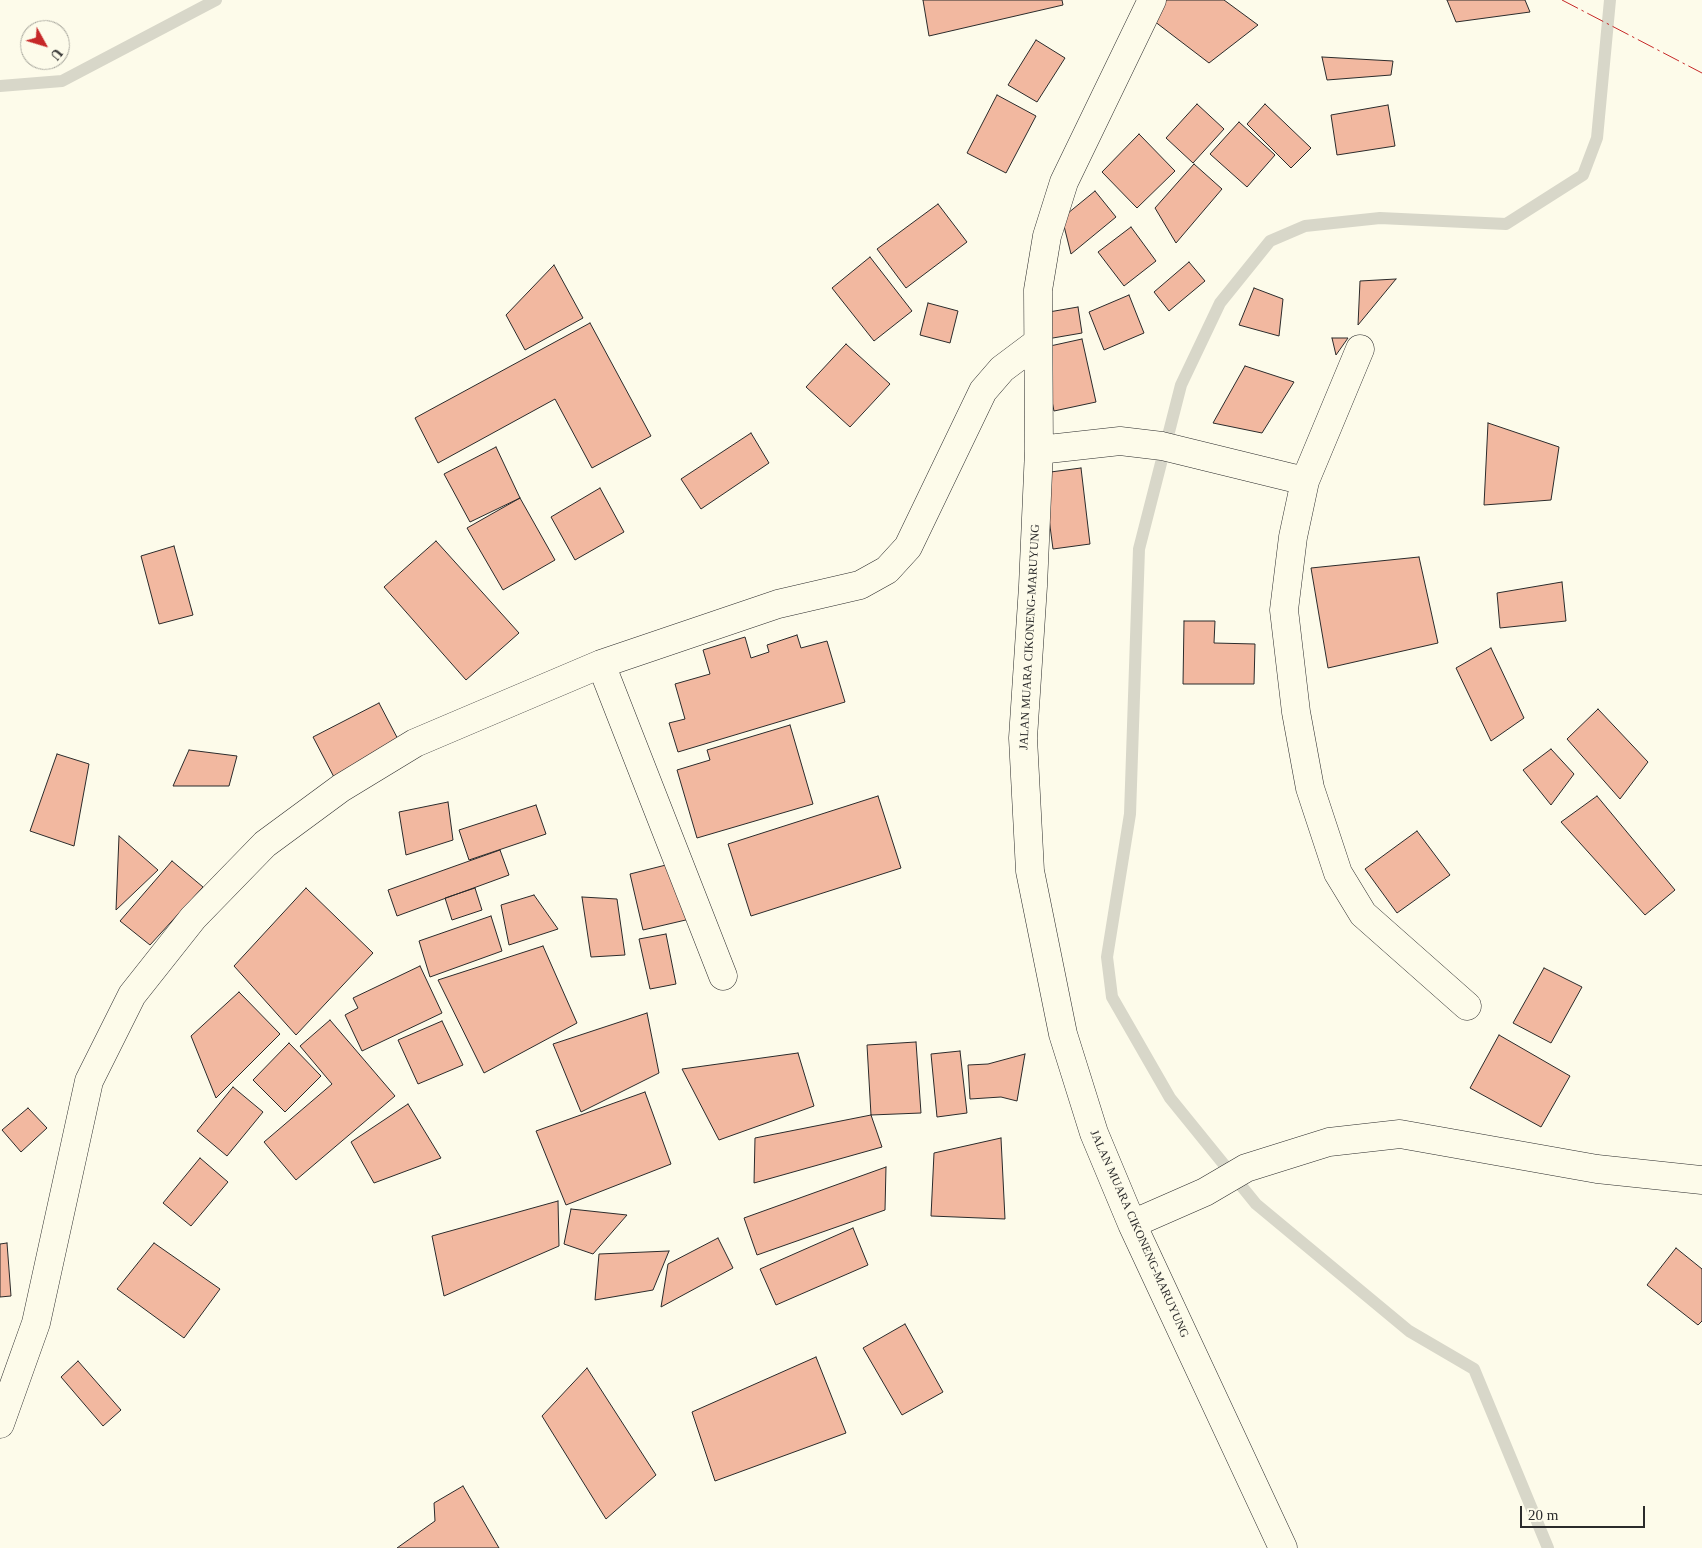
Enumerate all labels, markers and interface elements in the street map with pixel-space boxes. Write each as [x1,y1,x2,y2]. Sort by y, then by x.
north arrow [20,20,70,70]
text: U [47,45,65,63]
street label: JALAN MUARA CIKONENG-MARUYUNG [1017,524,1043,750]
street label: JALAN MUARA CIKONENG-MARUYUNG [1086,1128,1192,1340]
scale bar [1522,1496,1647,1528]
text: 20 m [1528,1507,1558,1523]

